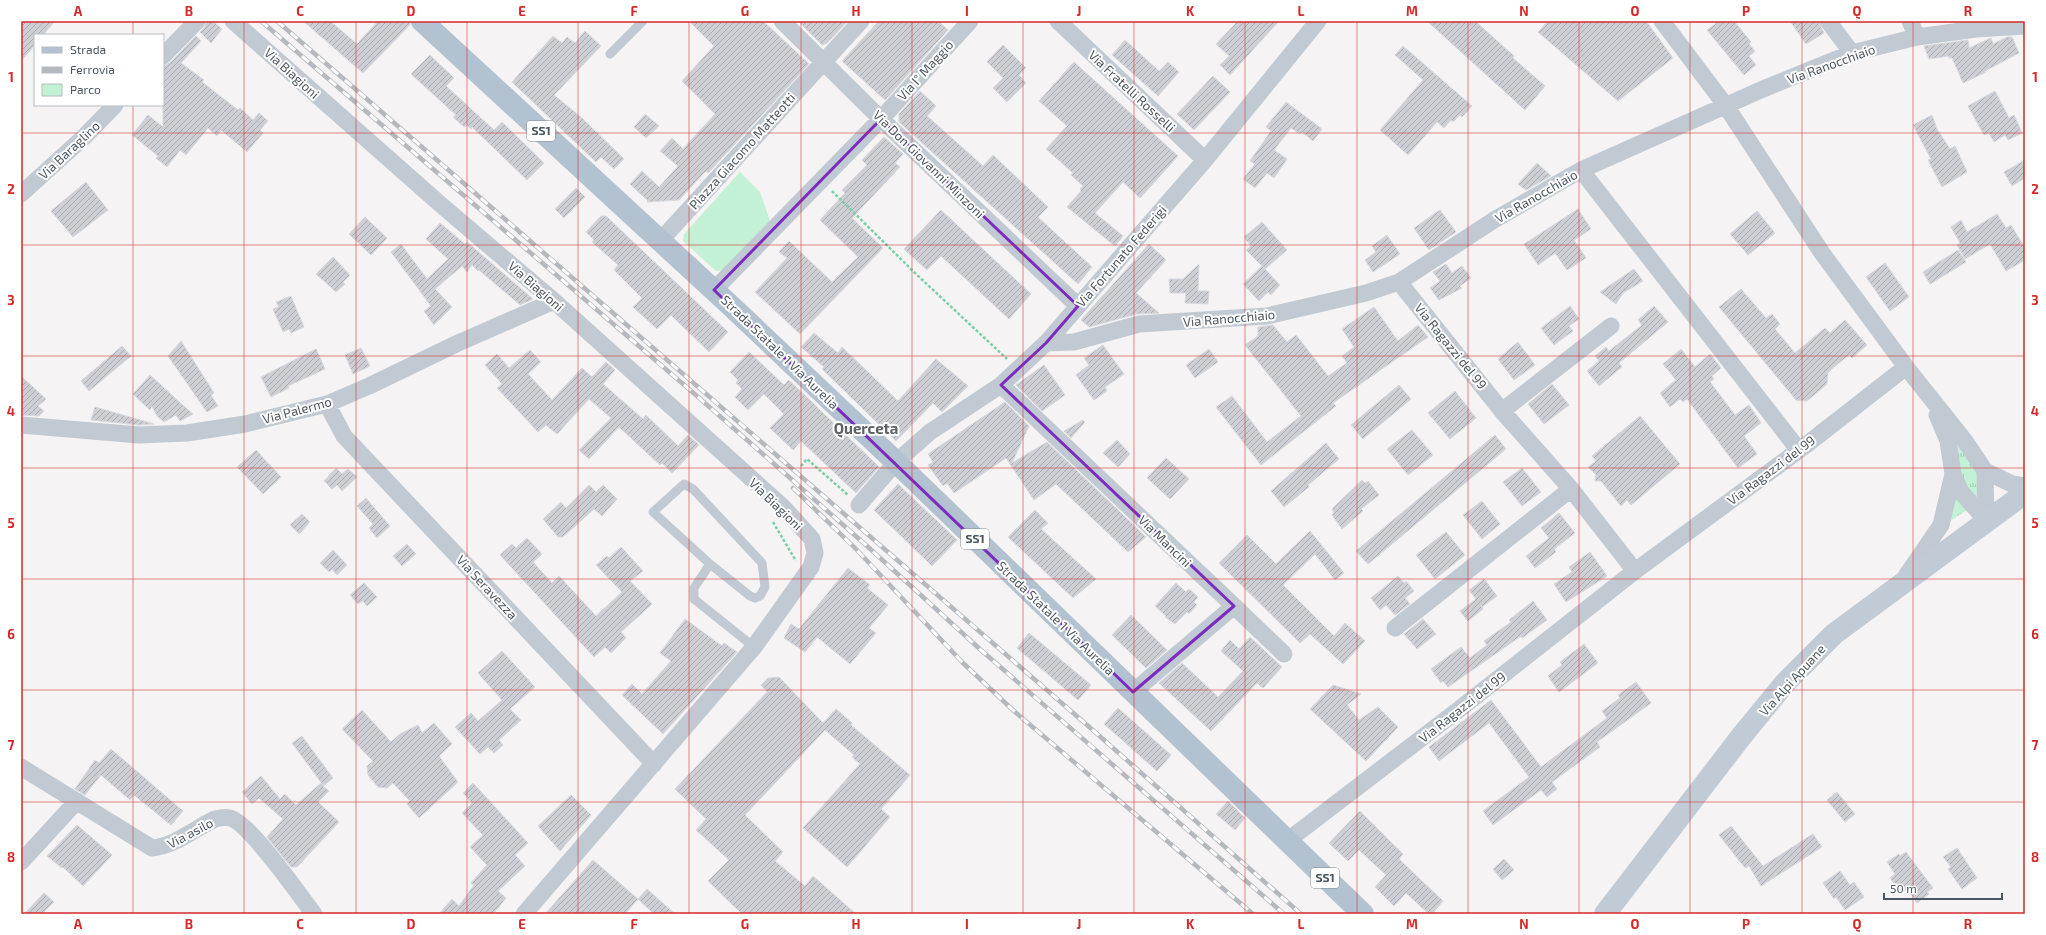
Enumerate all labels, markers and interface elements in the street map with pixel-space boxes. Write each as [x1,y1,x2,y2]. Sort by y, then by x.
text: A [74,3,83,19]
text: B [185,3,193,19]
text: C [296,3,304,19]
text: D [407,3,416,19]
text: E [518,3,526,19]
text: F [630,3,638,19]
text: G [741,3,749,19]
text: H [852,3,861,19]
text: I [965,3,969,19]
text: J [1077,3,1081,19]
text: K [1186,3,1195,19]
text: L [1298,3,1305,19]
text: M [1406,3,1418,19]
text: N [1519,3,1529,19]
text: O [1631,3,1640,19]
text: P [1742,3,1750,19]
text: Q [1853,3,1862,20]
text: R [1964,3,1973,19]
legend [34,34,164,106]
street label: Via I° Maggio [894,36,956,104]
street label: Via Ranocchiaio [1785,41,1877,87]
text: Strada [70,42,106,56]
street label: Via Biagioni [261,44,323,102]
street label: Via Fratelli Rosselli [1085,47,1179,135]
text: Ferrovia [70,62,115,76]
text: 1 [8,69,14,85]
text: 1 [2032,69,2038,85]
text: Parco [70,82,101,96]
street label: Piazza Giacomo Matteotti [686,90,798,212]
street label: Via Don Giovanni Minzoni [870,107,988,221]
street label: Via Baraglino [35,118,103,182]
road number: SS1 [527,121,555,141]
street label: Via Ranocchiaio [1492,166,1580,226]
text: 2 [7,181,15,197]
text: 2 [2031,181,2039,197]
street label: Via Fortunato Federigi [1072,202,1170,310]
street label: Via Biagioni [505,258,567,314]
text: 3 [7,292,15,308]
street label: Strada Statale 1 Via Aurelia [718,292,842,412]
text: 3 [2031,292,2039,308]
street label: Via Ragazzi del 99 [1411,300,1491,392]
street label: Via Ranocchiaio [1182,306,1276,330]
street label: Via Palermo [261,393,333,427]
text: 4 [7,403,15,419]
text: 4 [2031,403,2039,419]
district label: Querceta [834,419,898,438]
street label: Via Ragazzi del 99 [1724,432,1818,508]
street label: Via Biagioni [746,475,806,533]
street label: Via Mancini [1135,512,1195,570]
text: 5 [7,515,15,531]
text: 5 [2031,515,2039,531]
road number: SS1 [961,529,989,549]
street label: Via Seravezza [453,552,521,622]
street label: Strada Statale 1 Via Aurelia [994,558,1118,678]
text: 6 [7,626,15,642]
text: 6 [2031,626,2039,642]
street label: Via Alpi Apuane [1756,641,1828,719]
street label: Via Ragazzi del 99 [1415,668,1509,746]
text: 7 [8,737,15,753]
text: 7 [2032,737,2039,753]
street label: Via asilo [164,814,216,852]
text: 8 [7,849,15,865]
text: 8 [2031,849,2039,865]
road number: SS1 [1311,868,1339,888]
scale bar [1884,875,2002,901]
text: 50 m [1890,881,1917,895]
text: A [74,916,83,932]
text: B [185,916,193,932]
text: C [296,916,304,932]
text: D [407,916,416,932]
text: E [518,916,526,932]
text: F [630,916,638,932]
text: G [741,916,749,932]
text: H [852,916,861,932]
text: I [965,916,969,932]
text: J [1077,916,1081,932]
text: K [1186,916,1195,932]
text: L [1298,916,1305,932]
text: M [1406,916,1418,932]
text: N [1519,916,1529,932]
text: O [1631,916,1640,932]
text: P [1742,916,1750,932]
text: Q [1853,916,1862,933]
text: R [1964,916,1973,932]

